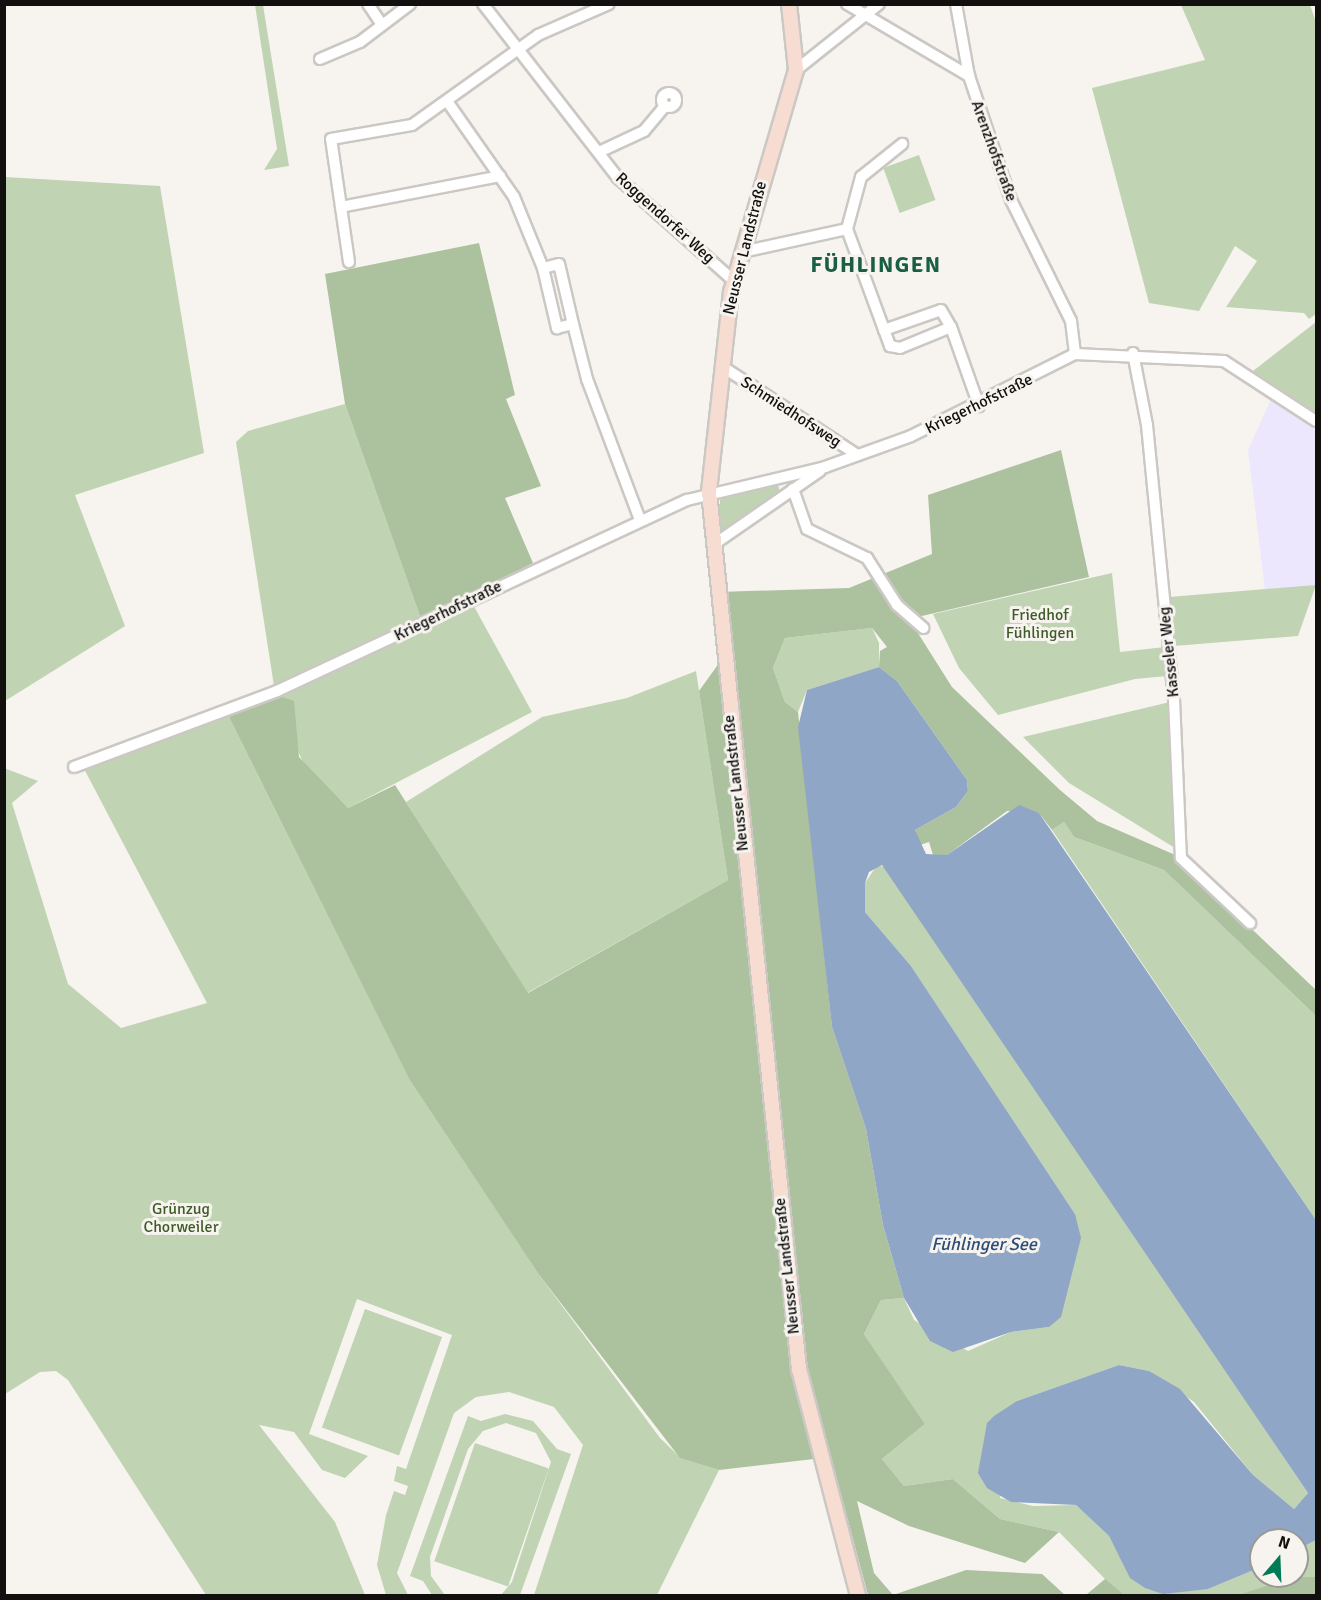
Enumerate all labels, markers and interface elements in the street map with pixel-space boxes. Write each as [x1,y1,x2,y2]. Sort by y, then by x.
street label: Arenzhofstraße [967,98,1021,204]
street label: Roggendorfer Weg [612,169,718,267]
street label: Neusser Landstraße [719,179,771,317]
district label: FÜHLINGEN [810,252,942,278]
street label: Kriegerhofstraße [922,370,1036,438]
street label: Schmiedhofsweg [737,372,845,452]
street label: Kriegerhofstraße [391,577,505,645]
park label: Friedhof Fühlingen [1006,605,1074,643]
street label: Kasseler Weg [1155,606,1183,698]
street label: Neusser Landstraße [719,714,753,852]
street label: Neusser Landstraße [770,1197,804,1335]
park label: Grünzug Chorweiler [143,1199,219,1237]
water label: Fühlinger See [931,1233,1037,1255]
north arrow [1249,1528,1309,1588]
text: N [1276,1532,1293,1554]

